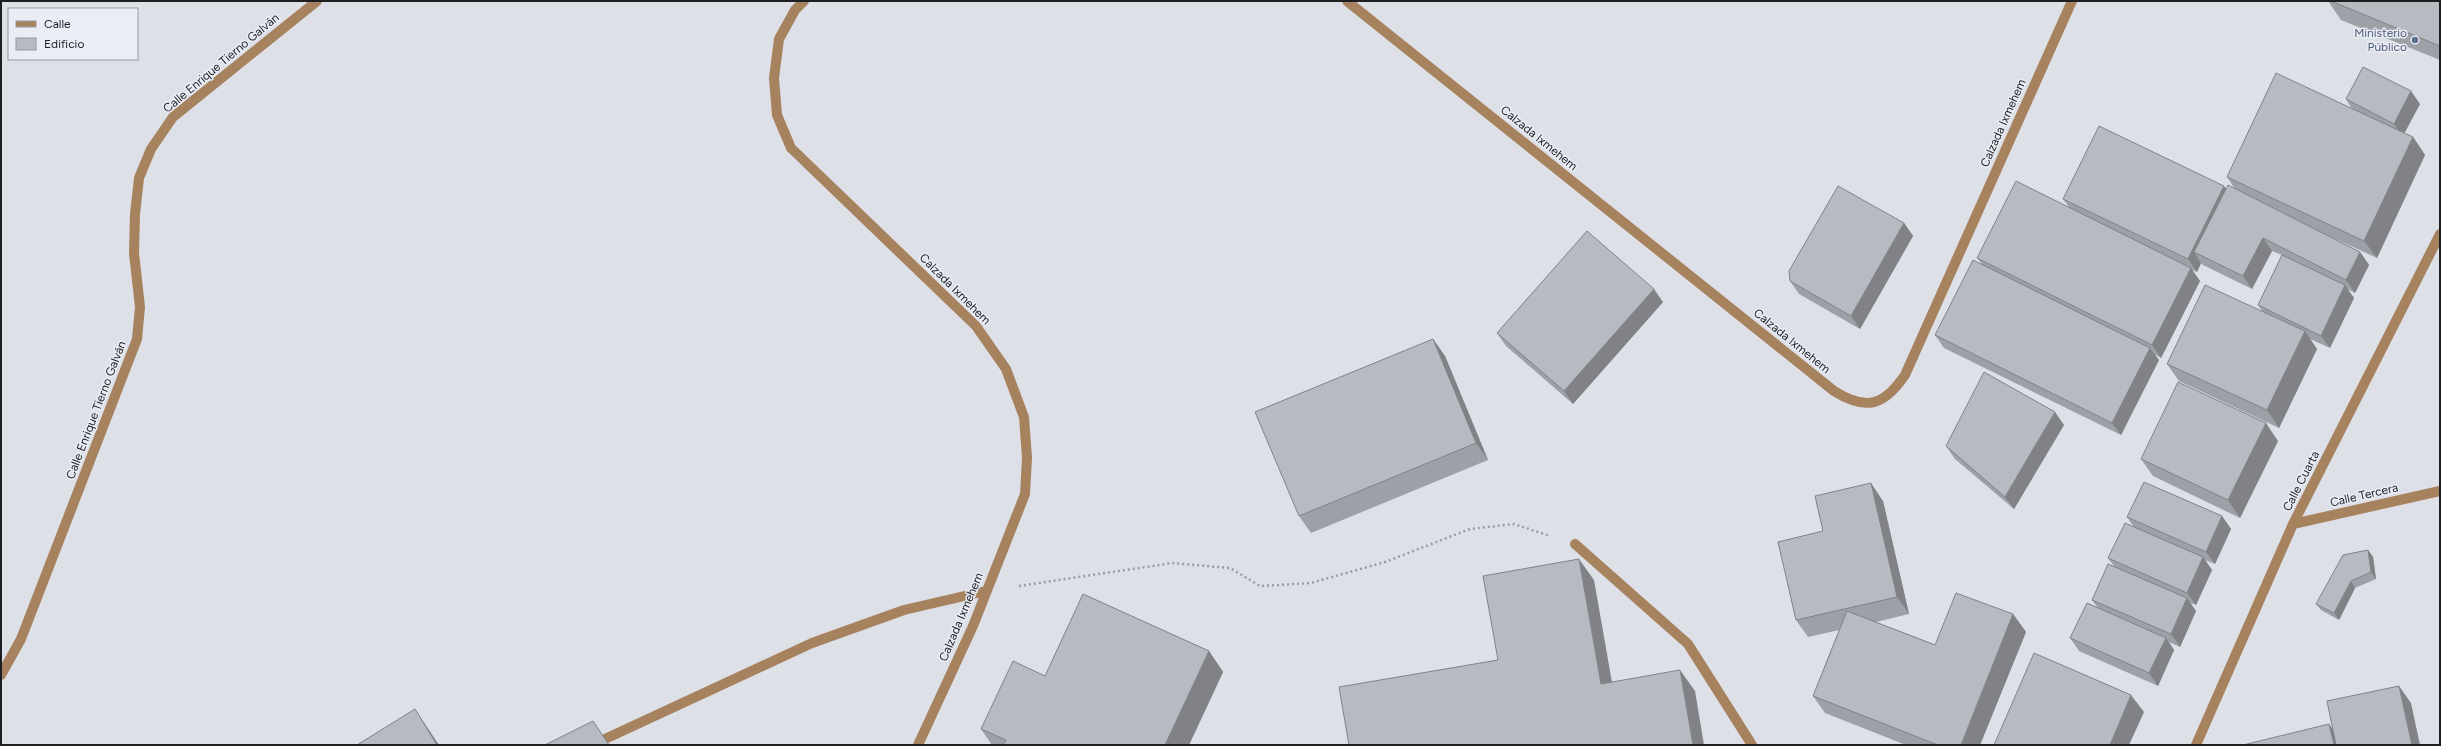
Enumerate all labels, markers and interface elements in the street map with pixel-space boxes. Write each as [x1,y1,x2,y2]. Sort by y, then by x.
legend [8,8,138,60]
street label: Calle Enrique Tierno Galván [160,10,282,116]
text: Calle [44,17,71,31]
place label: Ministerio Público [2354,26,2407,54]
marker: Ministerio Público [2410,35,2420,45]
text: Edificio [44,37,84,51]
street label: Calzada Ixmehem [1977,77,2029,169]
street label: Calzada Ixmehem [1498,103,1580,173]
street label: Calzada Ixmehem [917,251,993,327]
street label: Calzada Ixmehem [1751,306,1833,376]
street label: Calle Enrique Tierno Galván [63,339,129,481]
street label: Calle Cuarta [2280,449,2322,513]
street label: Calle Tercera [2329,480,2399,510]
street label: Calzada Ixmehem [936,571,986,663]

